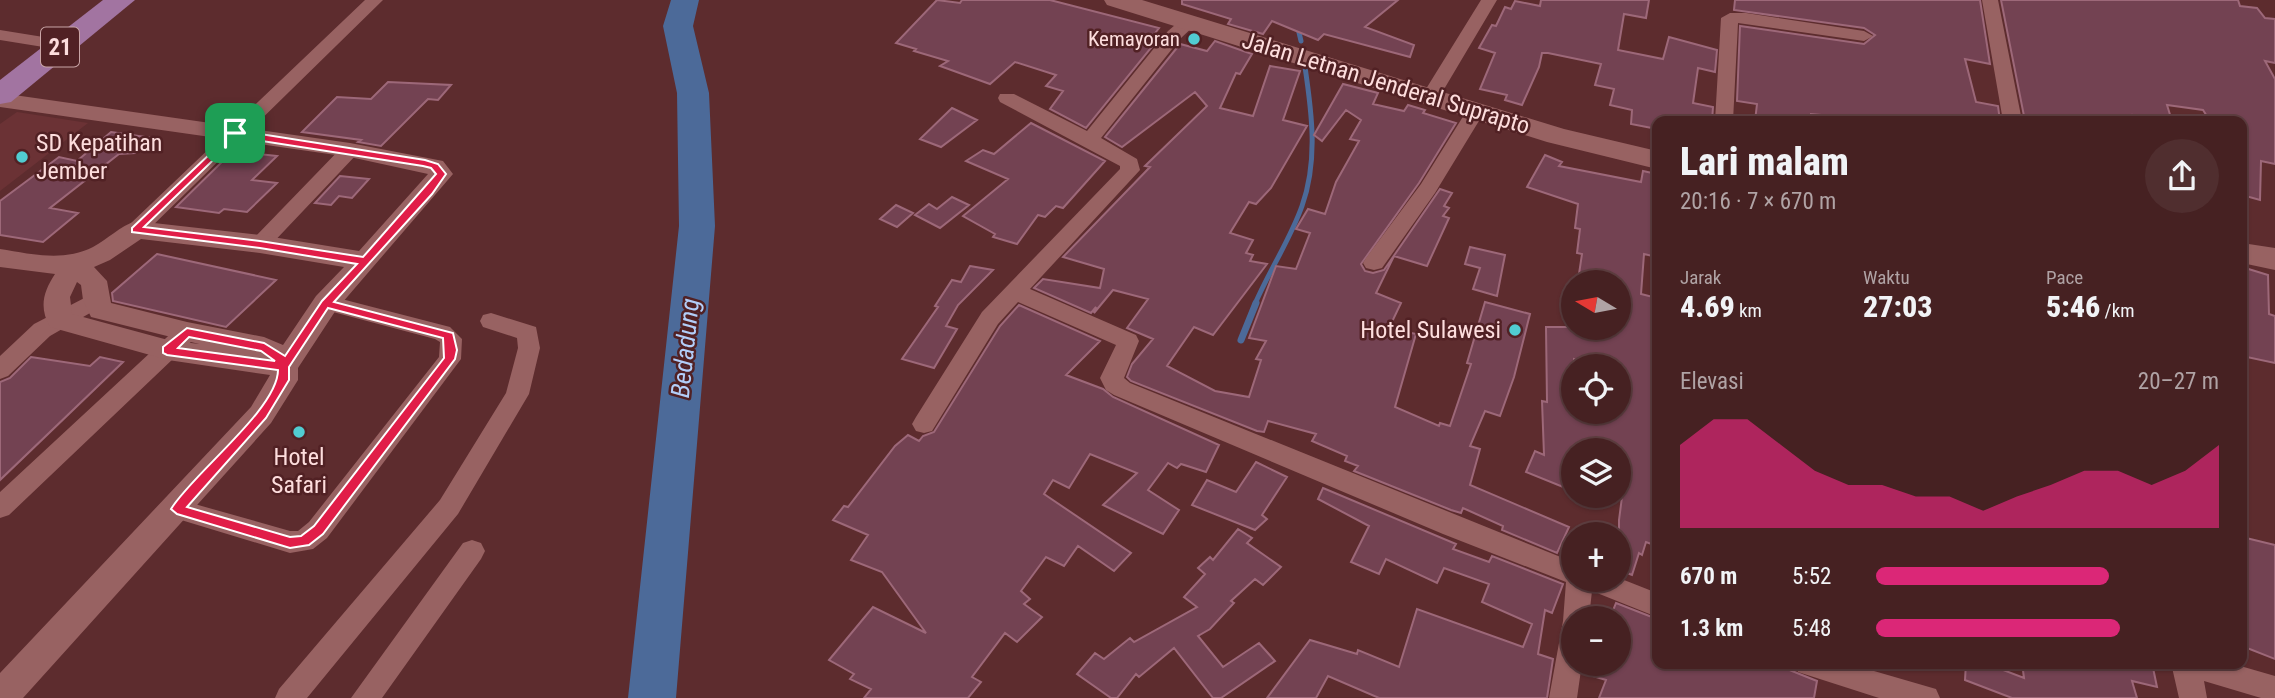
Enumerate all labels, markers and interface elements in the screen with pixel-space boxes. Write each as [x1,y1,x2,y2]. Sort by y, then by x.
street label: Jalan Letnan Jenderal Suprapto [1239,26,1533,140]
place label: Kemayoran [1088,27,1180,51]
road number: 21 [41,28,79,66]
marker: Kemayoran [1186,31,1202,47]
pin [205,103,265,163]
icon: arrive [216,114,254,152]
place label: SD Kepatihan Jember [36,129,162,185]
button: share [2145,139,2219,213]
text: Lari malam [1680,140,1849,184]
marker: SD Kepatihan Jember [14,149,30,165]
text: 20:16 · 7 × 670 m [1680,188,1836,215]
text: Jarak [1680,266,1721,289]
text: Waktu [1863,266,1910,289]
text: Pace [2046,266,2083,289]
north arrow [1561,270,1631,340]
map controls [1561,270,1631,676]
text: 4.69 [1680,289,1735,324]
text: 27:03 [1863,289,1932,324]
text: 5:46 [2046,289,2100,324]
water label: Bedadung [665,297,705,399]
text: km [1735,299,1762,322]
text: /km [2100,299,2135,322]
place label: Hotel Sulawesi [1360,316,1501,344]
marker: Hotel Sulawesi [1507,322,1523,338]
button: locate [1561,354,1631,424]
text: Elevasi [1680,368,1744,395]
text: 20–27 m [2138,368,2219,395]
marker: Hotel Safari [291,424,307,440]
button: layers [1561,438,1631,508]
place label: Hotel Safari [271,443,327,499]
button: + [1561,522,1631,592]
text: 670 m [1680,563,1737,590]
text: 5:52 [1792,563,1831,590]
button: − [1561,606,1631,676]
text: 1.3 km [1680,615,1743,642]
text: 5:48 [1792,615,1831,642]

